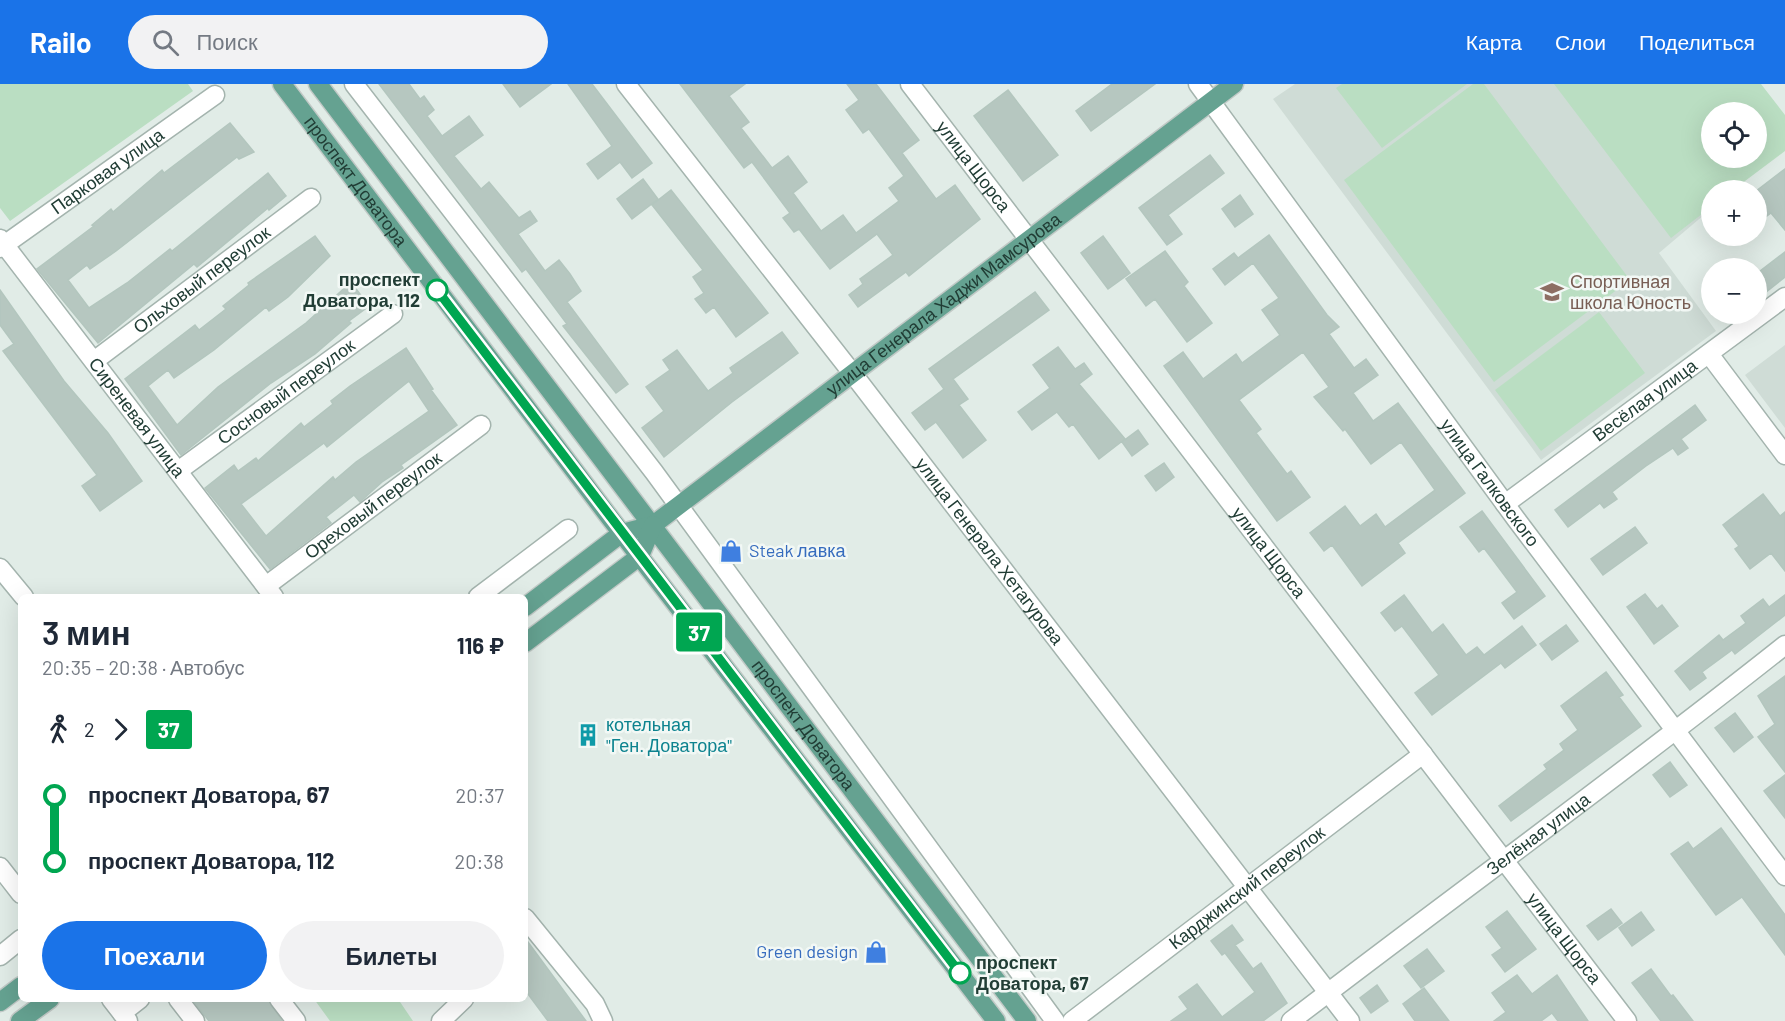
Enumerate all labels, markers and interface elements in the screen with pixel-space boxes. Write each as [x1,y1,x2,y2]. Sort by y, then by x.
search box [128,15,548,69]
text: Railo [30,25,92,59]
icon: search [149,26,182,59]
text: Поиск [197,28,258,54]
text: Карта [1466,29,1522,54]
text: Слои [1555,29,1606,54]
text: Поделиться [1639,29,1755,54]
map controls [1701,102,1767,324]
button: locate [1701,102,1767,168]
street label: проспект Доватора [300,111,413,251]
street label: улица Щорса [932,116,1016,217]
street label: Парковая улица [46,122,168,218]
button: + [1701,180,1767,246]
street label: улица Генерала Хаджи Мамсурова [821,207,1066,400]
street label: Ольховый переулок [129,221,274,338]
button: − [1701,258,1767,324]
place label: проспект Доватора, 112 [303,268,420,311]
place label: Спортивная школа Юность [1570,270,1691,313]
marker: проспект Доватора, 112 [426,279,448,301]
school or university icon: Спортивная школа Юность [1539,279,1565,305]
street label: Сосновый переулок [213,334,359,449]
street label: Сиреневая улица [85,353,191,482]
street label: Весёлая улица [1588,353,1702,446]
street label: улица Галковского [1436,414,1545,550]
street label: Ореховый переулок [300,446,446,563]
street label: улица Генерала Хетагурова [911,453,1070,650]
street label: улица Щорса [1227,502,1312,603]
shop icon: Steak лавка [718,538,744,564]
place label: Steak лавка [749,539,846,561]
text: 3 мин [42,612,131,652]
line badge: 37 [672,612,726,652]
text: 37 [688,620,710,645]
text: 116 ₽ [457,632,504,658]
text: 20:35 – 20:38 · Автобус [42,655,244,679]
street label: проспект Доватора [747,655,861,795]
icon: walk [42,713,75,746]
icon: forward [104,713,137,746]
place label: котельная "Ген. Доватора" [606,713,732,756]
text: 2 [84,717,95,741]
text: 37 [158,717,180,742]
building icon: котельная "Ген. Доватора" [575,722,601,748]
text: проспект Доватора, 67 [88,781,329,807]
text: 20:37 [455,783,504,807]
street label: Зелёная улица [1482,787,1595,879]
street label: Карджинский переулок [1164,821,1329,953]
text: проспект Доватора, 112 [88,847,335,873]
text: 20:38 [454,849,504,873]
street label: улица Щорса [1523,888,1607,989]
button: Поехали [42,921,267,990]
button: Билеты [279,921,504,990]
shop icon: Green design [863,939,889,965]
place label: Green design [756,940,858,962]
place label: проспект Доватора, 67 [976,951,1088,994]
marker: проспект Доватора, 67 [949,962,971,984]

